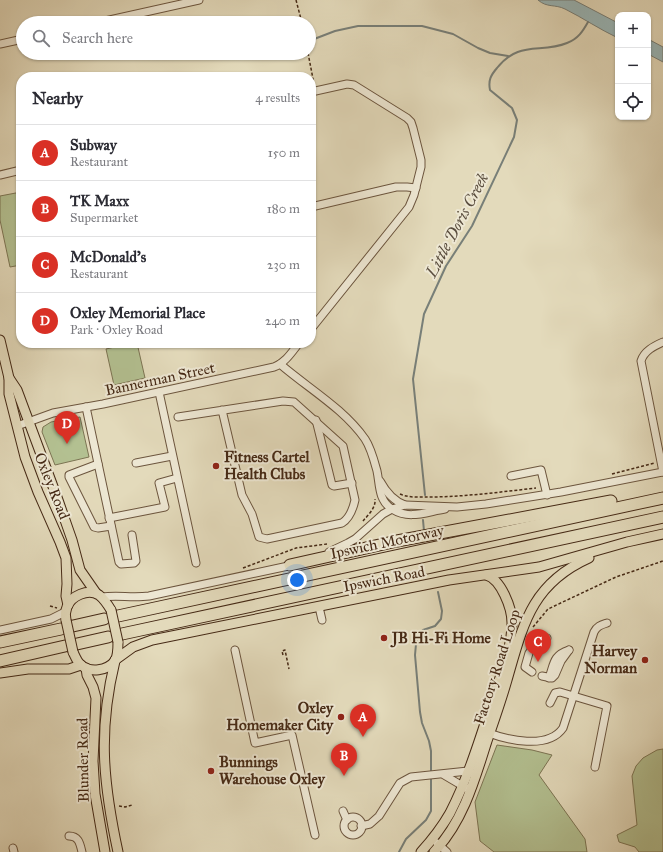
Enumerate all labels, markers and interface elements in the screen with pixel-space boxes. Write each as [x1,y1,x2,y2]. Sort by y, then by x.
map controls [615,12,651,120]
button: + [615,12,651,48]
search box [16,16,316,60]
icon: search [30,27,52,49]
text: Search here [62,29,133,47]
button: − [615,48,651,84]
button: locate [615,84,651,120]
text: Nearby [32,88,83,109]
text: 4 results [255,90,300,106]
text: Subway [70,136,117,154]
text: A [41,145,49,161]
text: 150 m [268,145,300,161]
text: Restaurant [70,154,128,170]
water label: Little Doris Creek [421,170,492,281]
text: TK Maxx [70,192,129,210]
text: B [41,201,49,217]
text: 180 m [267,201,300,217]
text: Supermarket [70,210,138,226]
text: McDonald's [70,248,146,266]
text: C [41,257,49,273]
text: 230 m [267,257,300,273]
text: Restaurant [70,266,128,282]
text: Oxley Memorial Place [70,304,205,322]
text: D [40,313,50,329]
text: 240 m [265,313,300,329]
text: Park · Oxley Road [70,322,163,338]
street label: Bannerman Street [103,358,217,399]
pin: D [54,411,80,444]
place label: Fitness Cartel Health Clubs [224,448,310,483]
street label: Oxley Road [30,450,74,522]
marker: Fitness Cartel Health Clubs [211,461,221,471]
street label: Ipswich Motorway [329,521,446,563]
street label: Ipswich Road [342,562,427,596]
your location [287,570,307,590]
street label: Factory Road Loop [470,607,524,727]
place label: JB Hi-Fi Home [390,629,492,648]
pin: C [525,629,551,662]
marker: JB Hi-Fi Home [379,633,389,643]
place label: Harvey Norman [584,642,638,677]
marker: Harvey Norman [640,655,650,665]
place label: Oxley Homemaker City [226,699,334,735]
pin: A [350,704,376,737]
marker: Oxley Homemaker City [336,712,346,722]
street label: Blunder Road [73,717,93,802]
pin: B [331,743,357,776]
place label: Bunnings Warehouse Oxley [219,753,326,789]
marker: Bunnings Warehouse Oxley [206,766,216,776]

